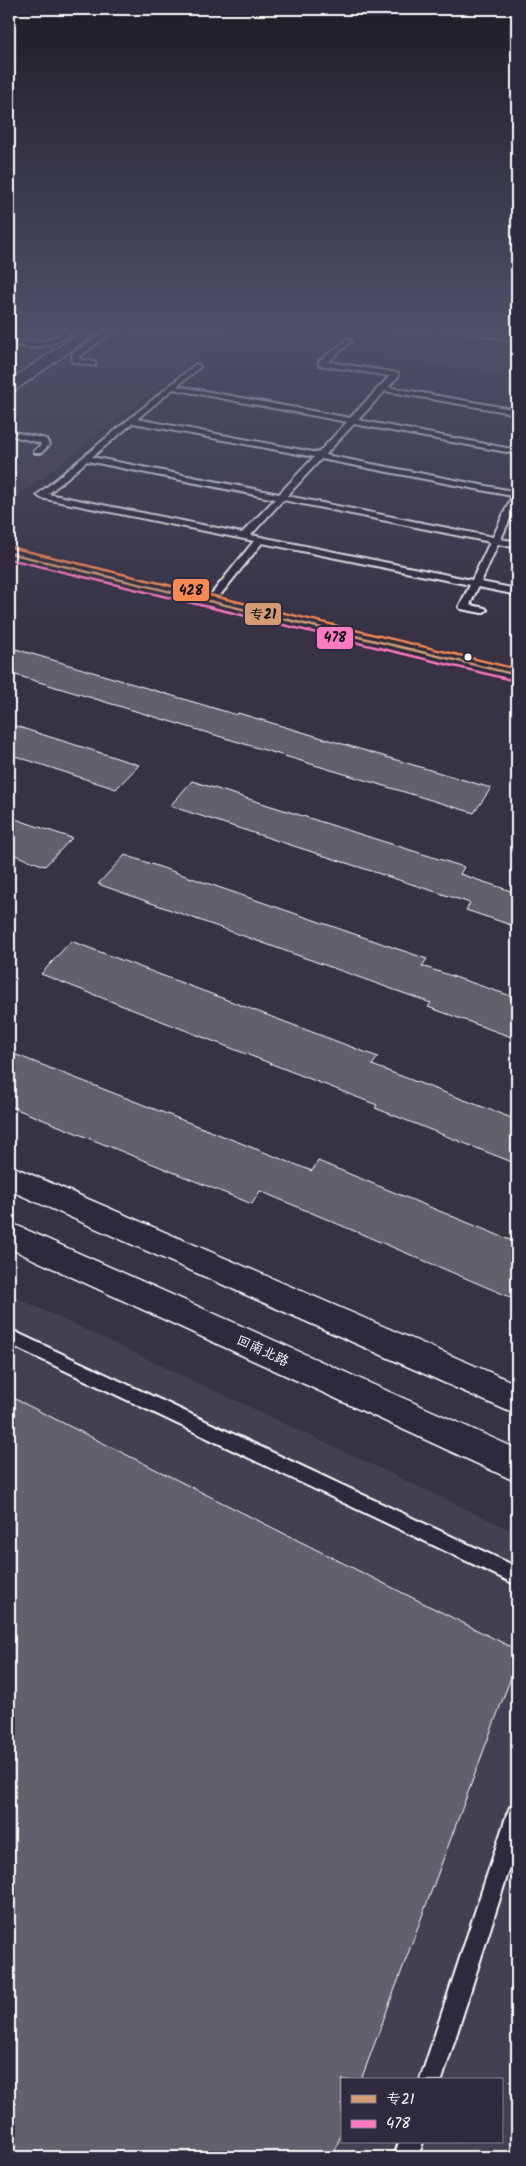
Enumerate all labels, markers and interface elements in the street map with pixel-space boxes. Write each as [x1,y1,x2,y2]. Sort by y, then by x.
line badge: 428 [172,578,210,602]
text: 428 [179,580,204,602]
line badge: 专21 [244,602,282,626]
text: 专21 [250,604,277,626]
line badge: 478 [316,626,354,650]
text: 478 [324,627,347,649]
unlabelled marker [463,652,473,662]
street label: 回南北路 [233,1329,293,1373]
legend [341,2078,504,2144]
text: 专21 [386,2088,415,2112]
text: 478 [386,2112,411,2136]

